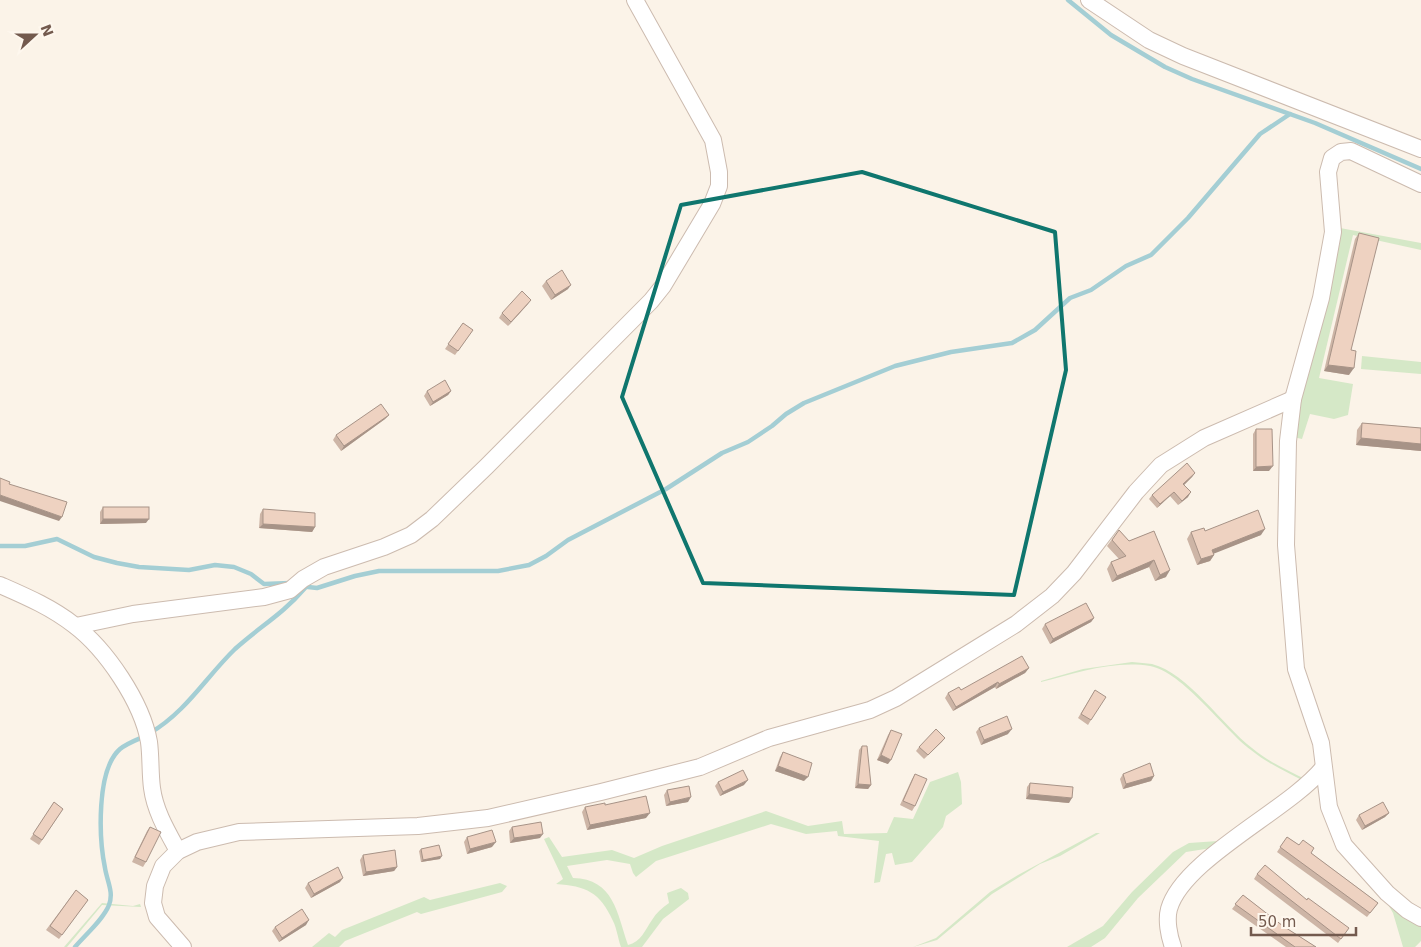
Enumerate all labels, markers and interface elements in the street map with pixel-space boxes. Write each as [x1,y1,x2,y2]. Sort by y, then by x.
north arrow [10,10,60,60]
text: N [38,22,57,39]
scale bar [1251,904,1356,936]
text: 50 m [1258,913,1296,931]

